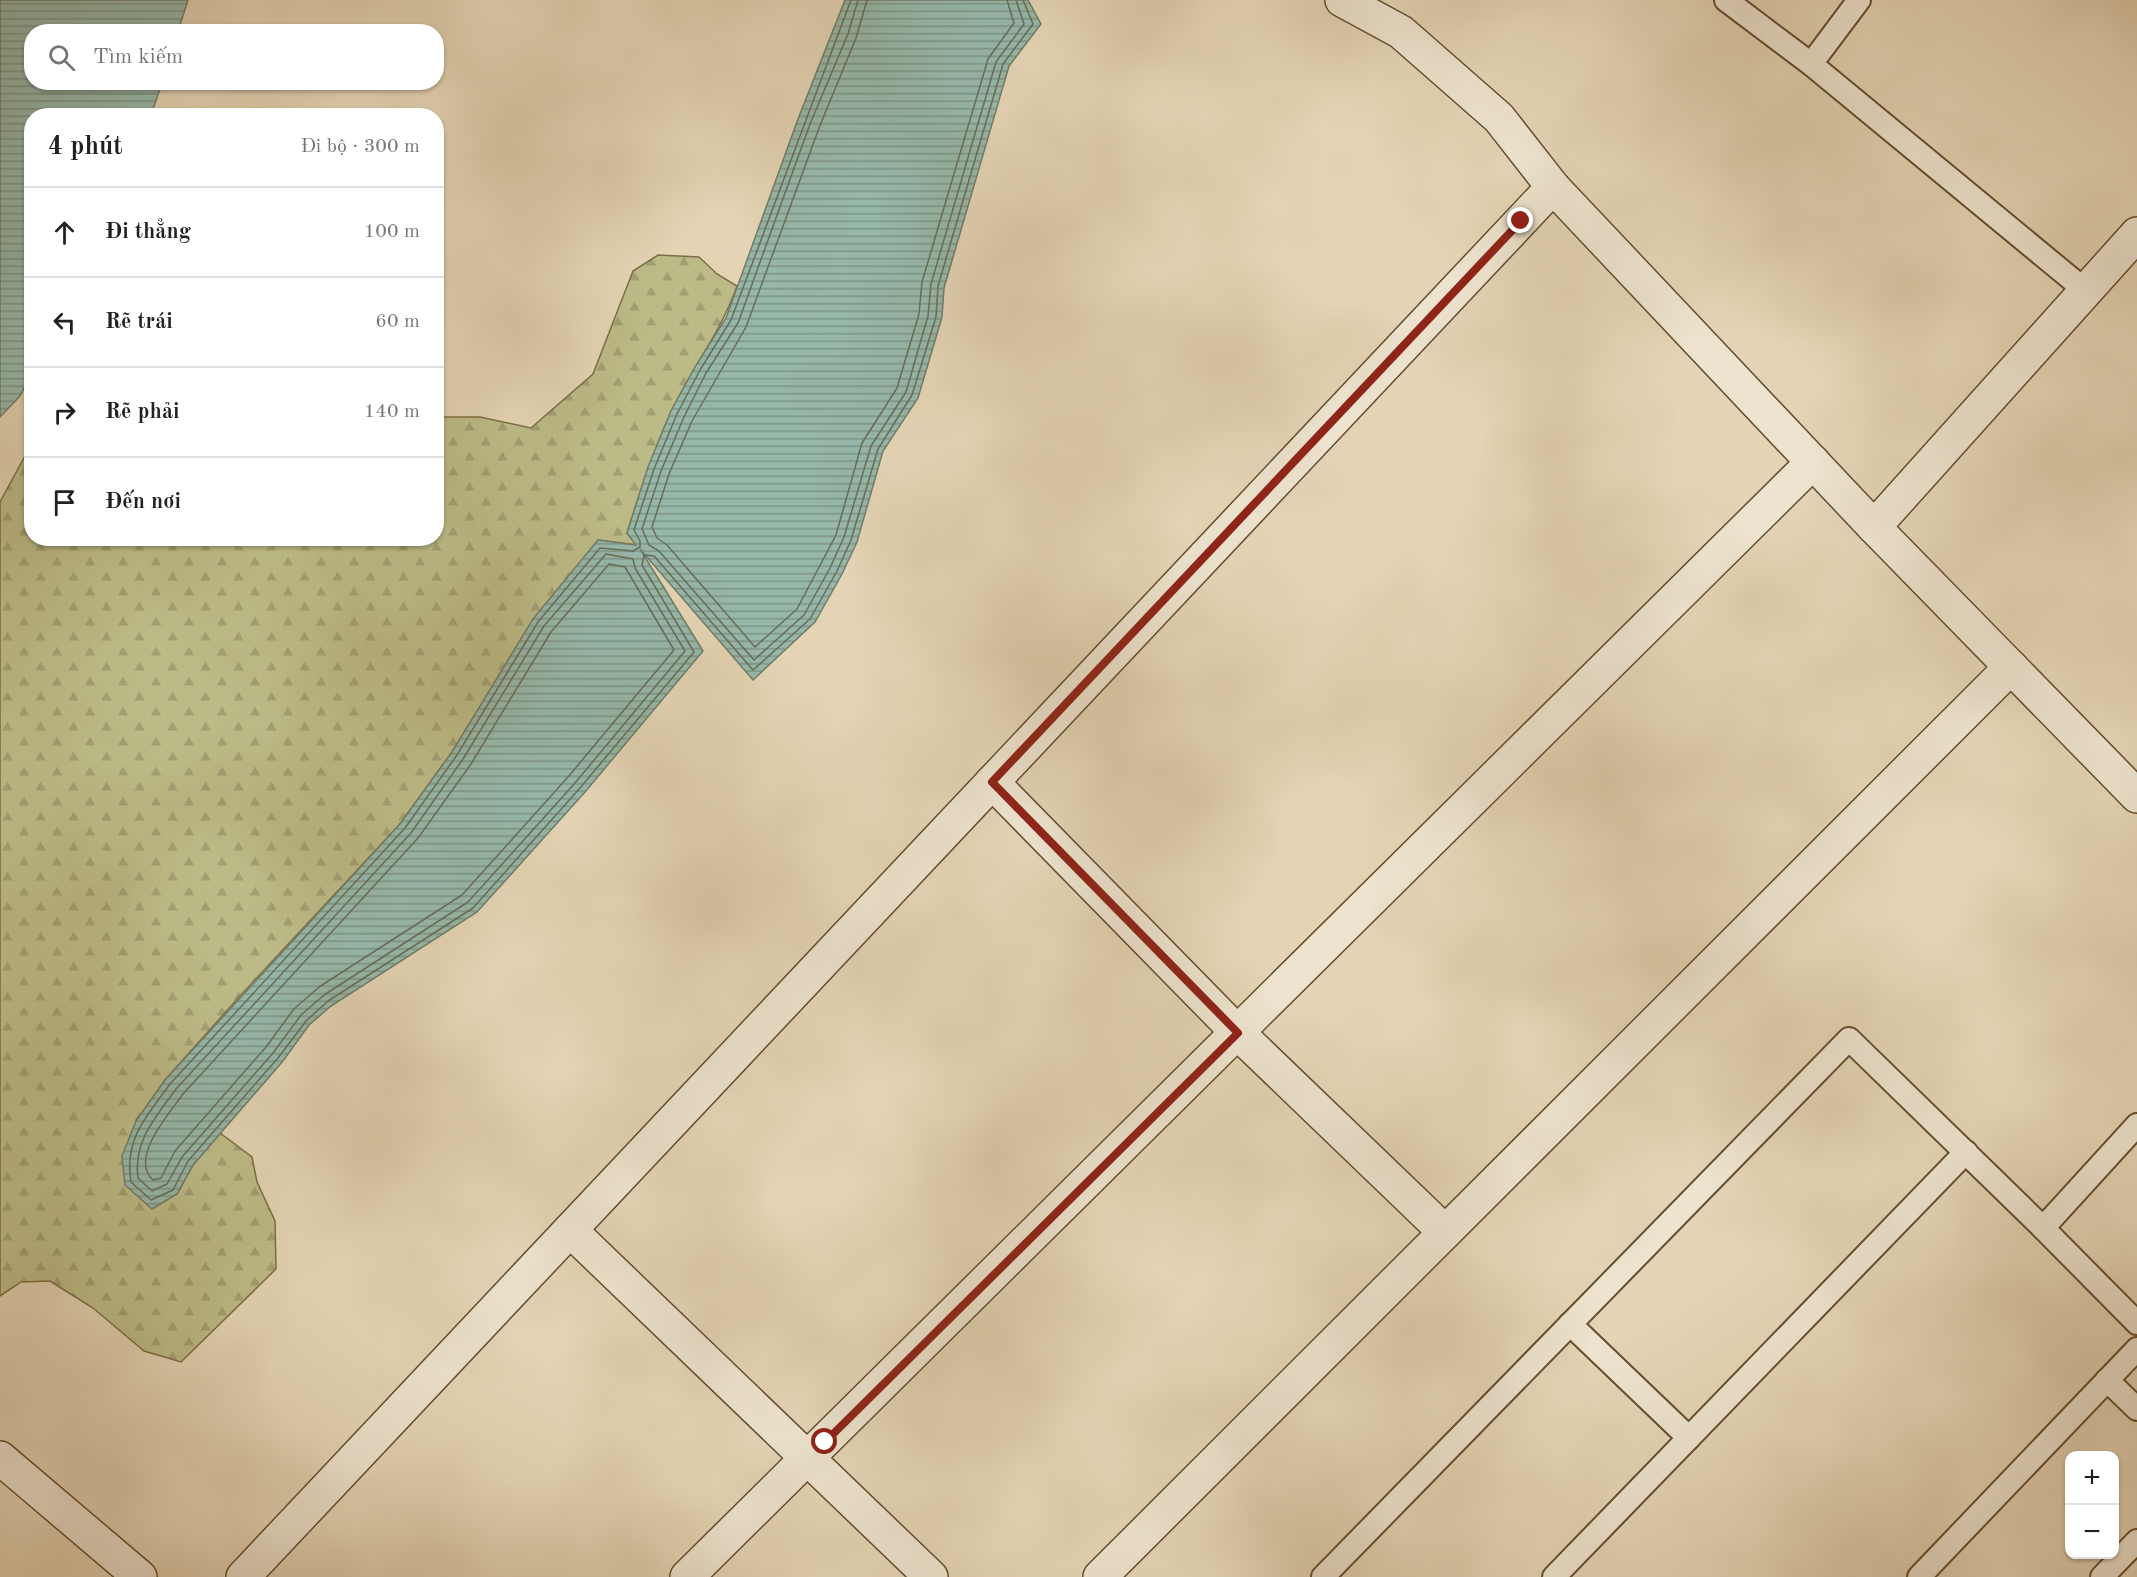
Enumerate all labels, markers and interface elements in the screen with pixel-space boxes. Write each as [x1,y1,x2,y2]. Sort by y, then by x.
search box [24,24,444,90]
icon: search [45,41,78,74]
text: Tìm kiếm [93,46,183,68]
text: 4 phút [48,134,123,160]
text: Đi bộ · 300 m [300,137,420,157]
route end [1507,207,1533,233]
icon: ahead [48,216,81,249]
text: Đi thẳng [105,221,191,243]
text: 100 m [364,222,420,242]
icon: left [48,306,81,339]
text: Rẽ trái [105,311,173,333]
text: 60 m [375,312,420,332]
icon: right [48,396,81,429]
text: Rẽ phải [105,401,180,423]
text: 140 m [364,402,420,422]
icon: arrive [48,486,81,519]
text: Đến nơi [105,491,181,513]
route start [811,1428,837,1454]
map controls [2065,1451,2119,1559]
button: + [2065,1451,2119,1505]
button: − [2065,1505,2119,1559]

